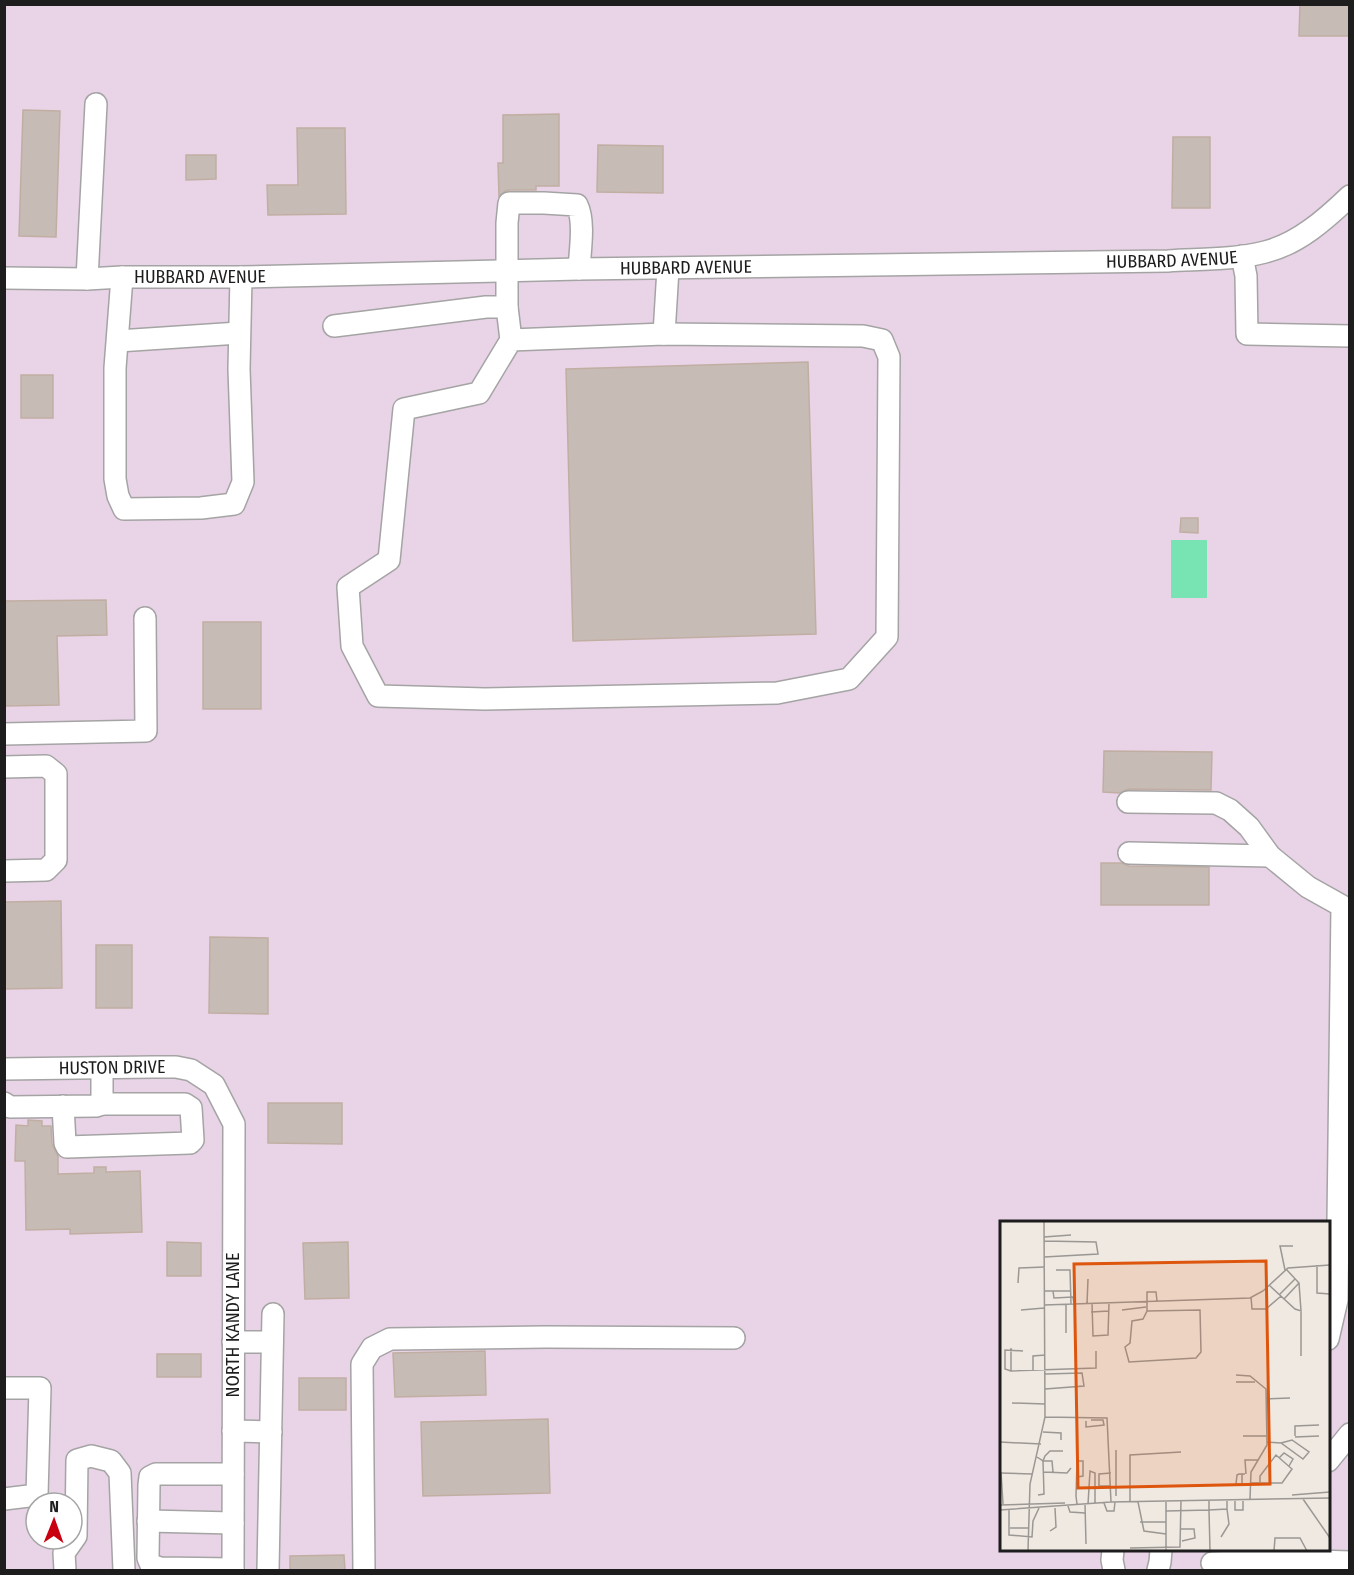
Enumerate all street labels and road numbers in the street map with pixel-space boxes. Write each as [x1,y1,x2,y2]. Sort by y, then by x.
street label: HUBBARD AVENUE [1106,246,1239,273]
street label: HUBBARD AVENUE [620,256,752,279]
street label: HUBBARD AVENUE [134,265,266,288]
street label: HUSTON DRIVE [58,1056,165,1079]
street label: NORTH KANDY LANE [222,1253,244,1397]

